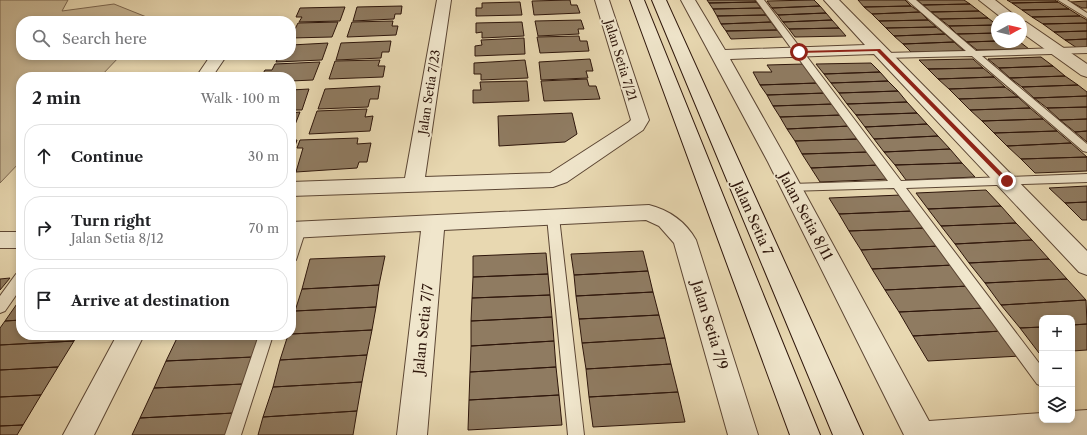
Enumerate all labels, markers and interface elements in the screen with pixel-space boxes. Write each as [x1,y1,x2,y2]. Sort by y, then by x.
north arrow [991,12,1027,48]
search box [16,16,296,60]
street label: Jalan Setia 7/21 [601,16,640,102]
icon: search [30,27,52,49]
text: Search here [62,29,147,48]
route start [790,43,808,61]
street label: Jalan Setia 7/23 [415,49,443,137]
text: 2 min [32,88,81,108]
text: Walk · 100 m [201,90,280,106]
icon: ahead [33,145,55,167]
text: Continue [71,147,143,166]
text: 30 m [248,148,279,164]
street label: Jalan Setia 8/11 [774,167,837,263]
route end [998,172,1016,190]
street label: Jalan Setia 7 [728,176,777,258]
text: Turn right [71,211,151,230]
icon: right [33,217,55,239]
text: 70 m [249,220,279,236]
text: Jalan Setia 8/12 [71,230,164,246]
street label: Jalan Setia 7/9 [687,276,732,372]
street label: Jalan Setia 7/7 [409,283,437,377]
icon: arrive [33,289,55,311]
text: Arrive at destination [71,291,230,310]
map controls [1039,315,1075,423]
button: + [1039,315,1075,351]
button: − [1039,351,1075,387]
button: layers [1039,387,1075,423]

